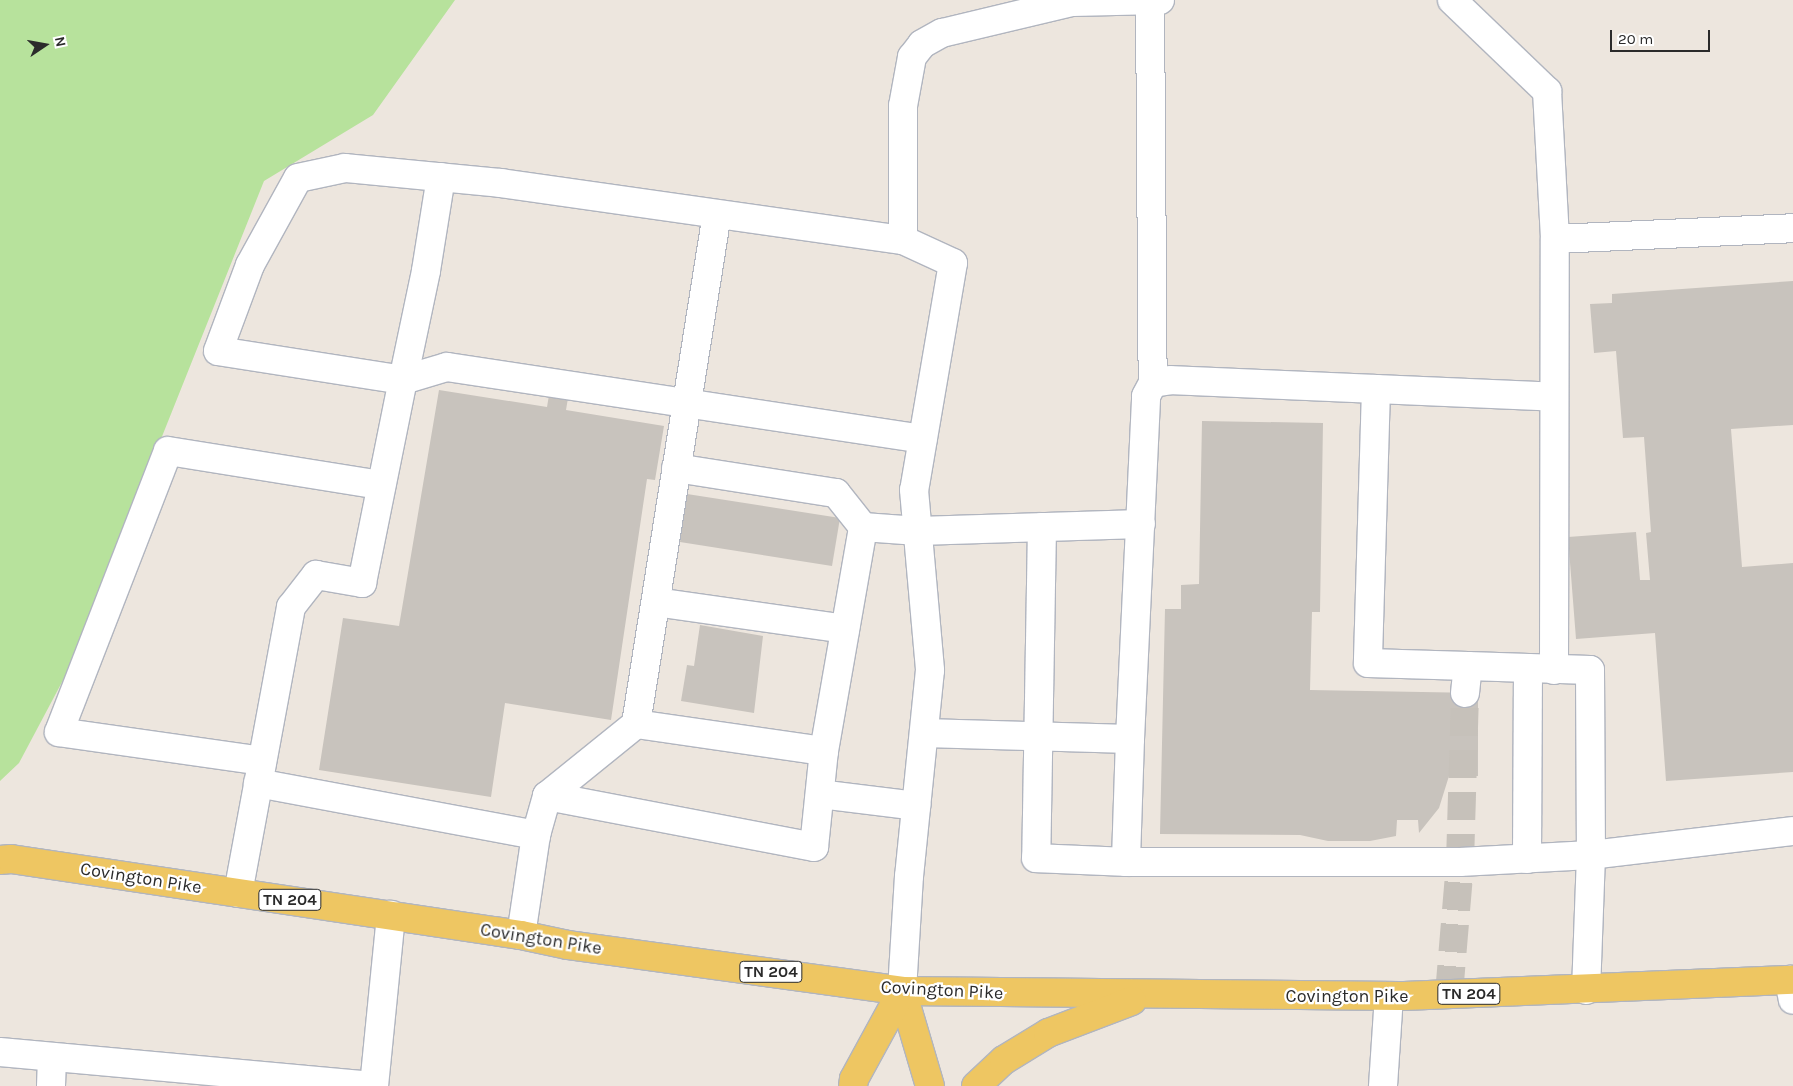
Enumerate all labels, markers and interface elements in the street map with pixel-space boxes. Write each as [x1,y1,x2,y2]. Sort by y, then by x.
north arrow [20,20,70,70]
scale bar [1613,20,1713,52]
text: 20 m [1618,30,1653,48]
text: N [51,35,70,48]
street label: Covington Pike [79,858,203,898]
road number: TN 204 [258,886,322,914]
street label: Covington Pike [479,919,603,959]
road number: TN 204 [738,959,804,986]
street label: Covington Pike [880,976,1004,1004]
road number: TN 204 [1436,981,1502,1008]
street label: Covington Pike [1286,985,1408,1007]

